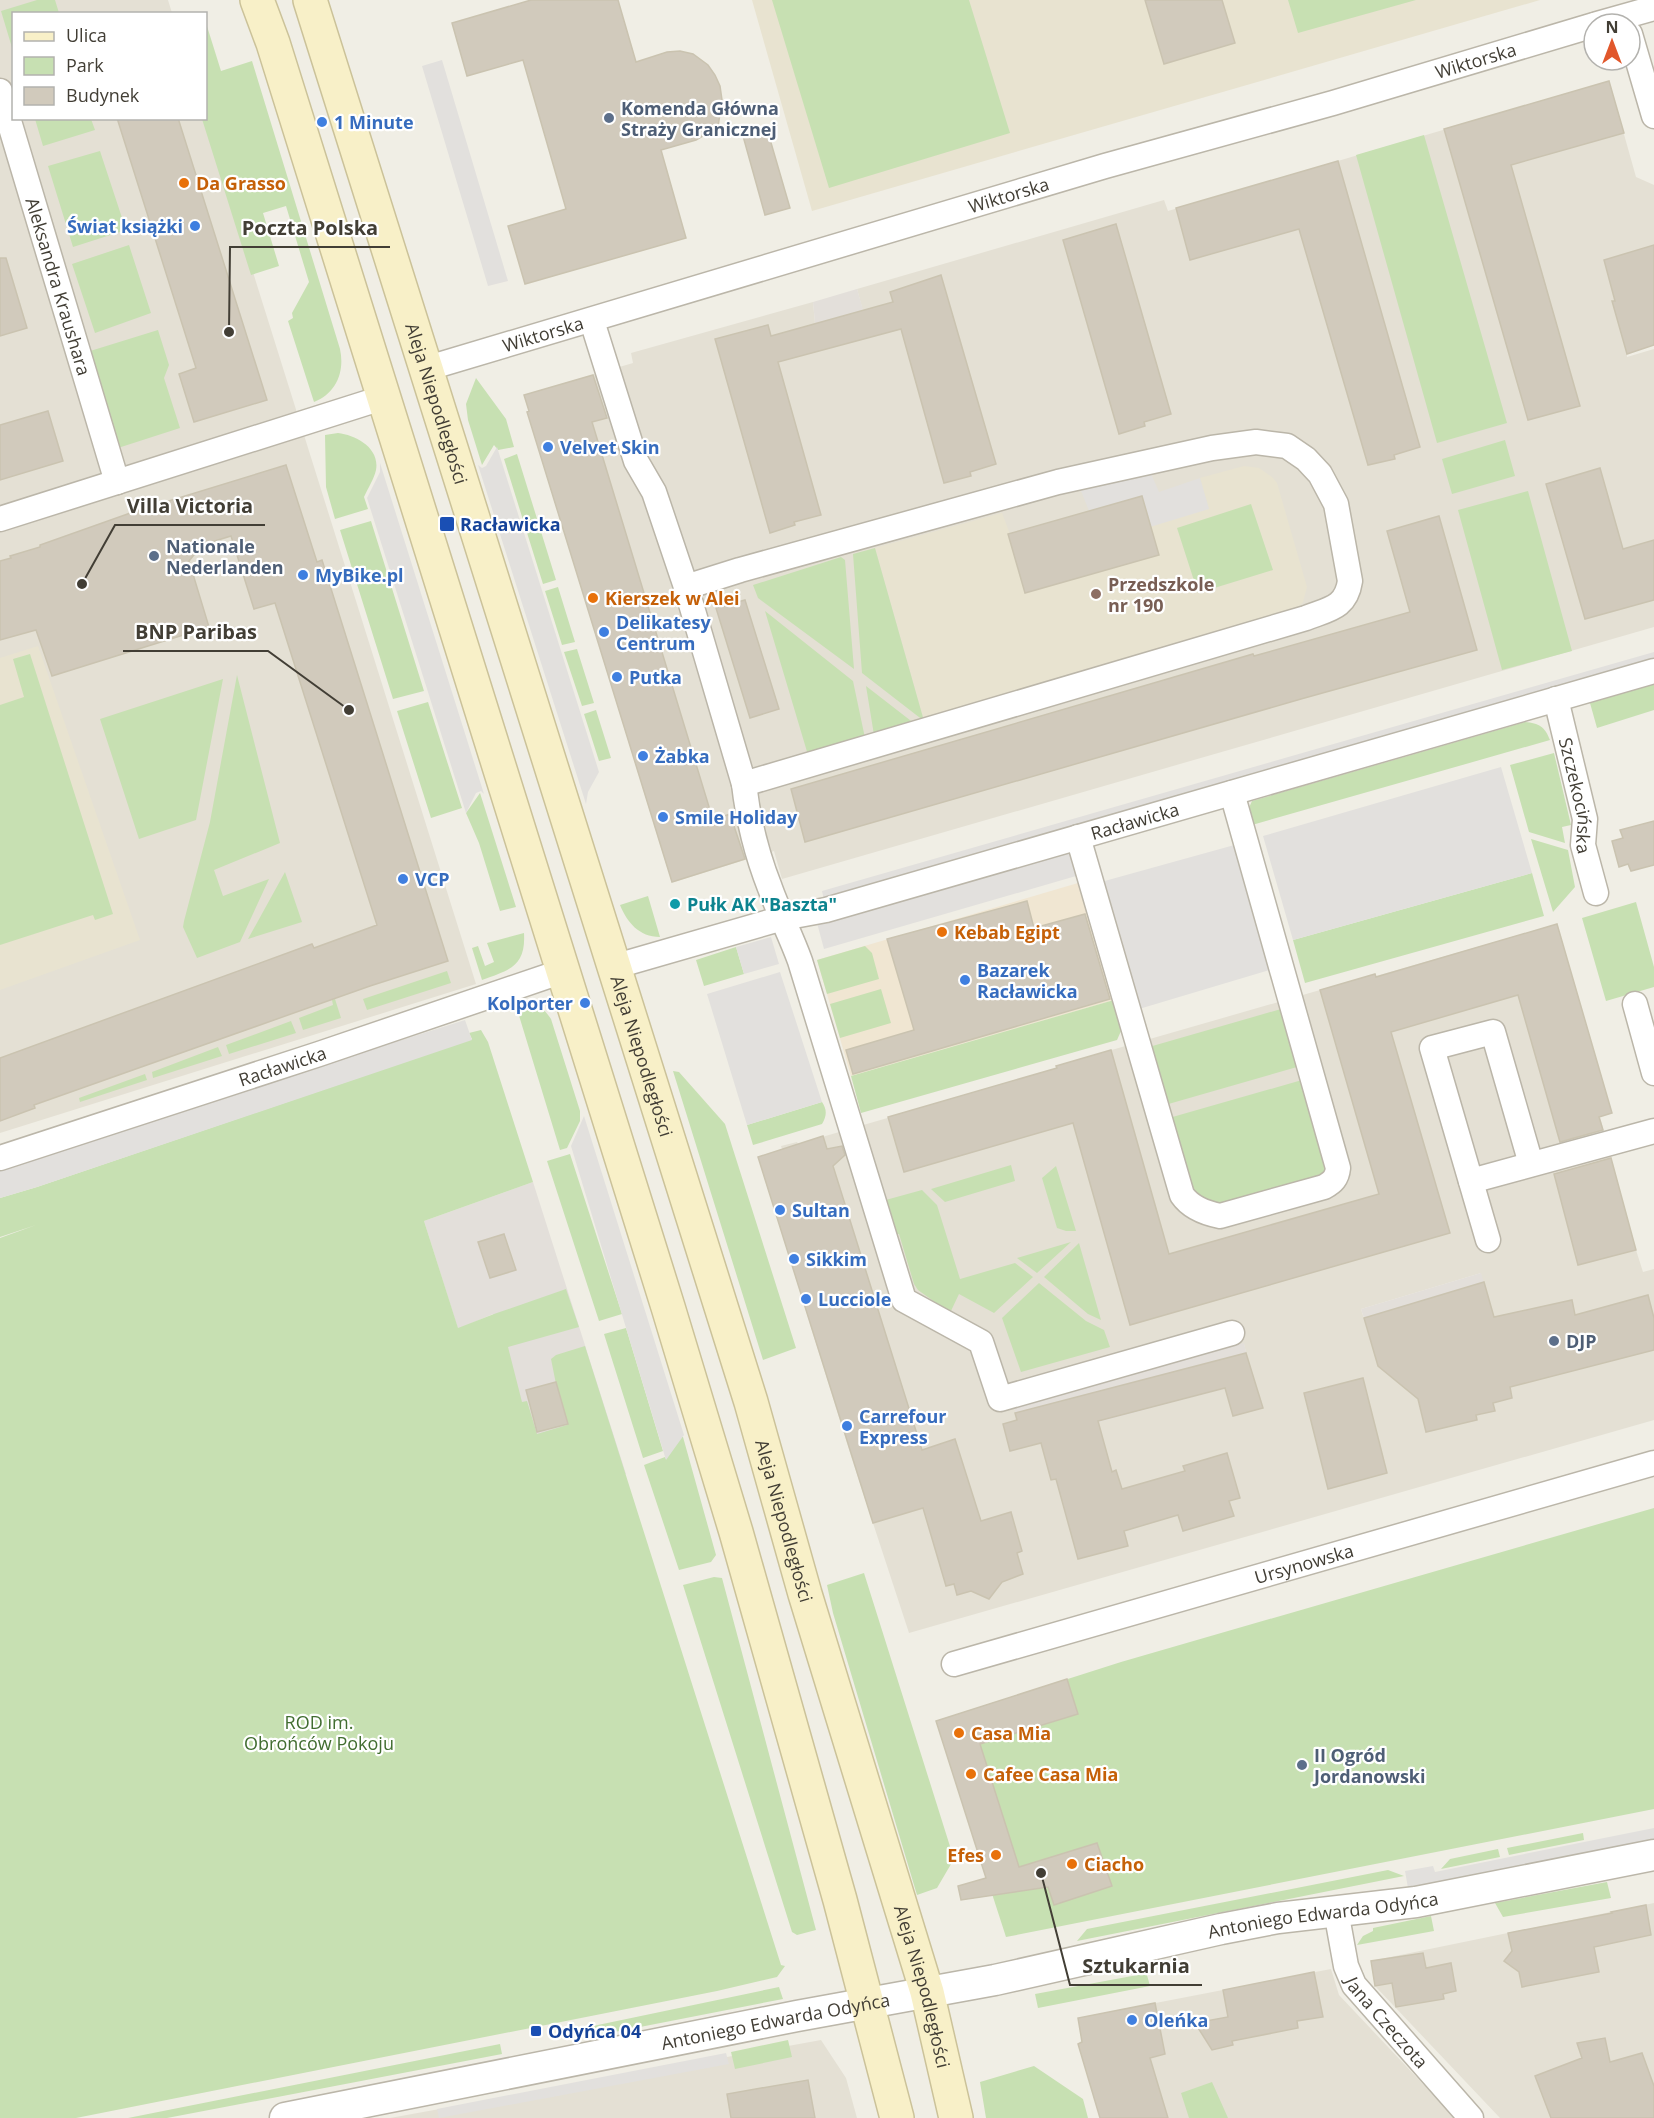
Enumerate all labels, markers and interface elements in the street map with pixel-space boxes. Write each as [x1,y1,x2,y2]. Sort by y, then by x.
legend [12,12,207,120]
north arrow [1582,12,1642,72]
text: N [1605,16,1619,38]
text: Ulica [66,23,107,47]
street label: Wiktorska [1432,37,1519,84]
text: Park [66,53,104,77]
text: Budynek [66,83,140,107]
place label: Komenda Główna Straży Granicznej [621,96,779,141]
place label: 1 Minute [334,110,414,134]
marker: Komenda Główna Straży Granicznej [602,111,616,125]
marker: 1 Minute [315,115,329,129]
place label: Da Grasso [196,171,286,195]
street label: Wiktorska [965,171,1052,218]
marker: Da Grasso [177,176,191,190]
street label: Aleksandra Kraushara [21,195,96,378]
callout: Poczta Polska [230,209,390,247]
place label: Świat książki [67,214,183,238]
text: Poczta Polska [242,214,378,241]
marker: Świat książki [188,219,202,233]
street label: Wiktorska [500,310,586,357]
street label: Aleja Niepodległości [400,320,474,487]
place label: Velvet Skin [560,435,660,459]
marker: Velvet Skin [541,440,555,454]
callout: Villa Victoria [115,487,265,525]
text: Villa Victoria [127,492,253,519]
place label: Racławicka [460,512,561,536]
marker: Racławicka [438,515,456,533]
place label: Nationale Nederlanden [166,534,284,579]
marker: Nationale Nederlanden [147,549,161,563]
place label: MyBike.pl [315,563,404,587]
marker: MyBike.pl [296,568,310,582]
place label: Przedszkole nr 190 [1108,572,1214,617]
place label: Kierszek w Alei [605,586,740,610]
marker: Przedszkole nr 190 [1089,587,1103,601]
marker: Kierszek w Alei [586,591,600,605]
place label: Delikatesy Centrum [616,610,711,655]
callout: BNP Paribas [123,613,268,651]
text: BNP Paribas [135,618,257,645]
marker: Delikatesy Centrum [597,625,611,639]
place label: Putka [629,665,682,689]
marker: Putka [610,670,624,684]
street label: Szczekocińska [1554,735,1597,856]
place label: Żabka [655,744,710,768]
marker: Żabka [636,749,650,763]
street label: Racławicka [1088,797,1182,845]
place label: Smile Holiday [675,805,798,829]
marker: Smile Holiday [656,810,670,824]
place label: VCP [415,867,449,891]
marker: VCP [396,872,410,886]
place label: Pułk AK "Baszta" [687,892,837,916]
marker: Pułk AK "Baszta" [668,897,682,911]
place label: Kebab Egipt [954,920,1060,944]
marker: Kebab Egipt [935,925,949,939]
place label: Bazarek Racławicka [977,958,1078,1003]
street label: Aleja Niepodległości [606,972,679,1140]
marker: Bazarek Racławicka [958,973,972,987]
place label: Kolporter [487,991,573,1015]
marker: Kolporter [578,996,592,1010]
street label: Racławicka [235,1040,329,1091]
place label: Sultan [792,1198,850,1222]
marker: Sultan [773,1203,787,1217]
place label: Sikkim [806,1247,867,1271]
marker: Sikkim [787,1252,801,1266]
place label: Lucciole [818,1287,891,1311]
marker: Lucciole [799,1292,813,1306]
place label: DJP [1566,1329,1597,1353]
marker: DJP [1547,1334,1561,1348]
place label: Carrefour Express [859,1404,946,1449]
marker: Carrefour Express [840,1419,854,1433]
street label: Aleja Niepodległości [750,1437,819,1605]
street label: Ursynowska [1252,1538,1356,1589]
park label: ROD im. Obrońców Pokoju [244,1710,394,1755]
place label: Casa Mia [971,1721,1051,1745]
marker: Casa Mia [952,1726,966,1740]
place label: II Ogród Jordanowski [1312,1743,1426,1788]
marker: II Ogród Jordanowski [1295,1758,1309,1772]
place label: Cafee Casa Mia [983,1762,1118,1786]
marker: Cafee Casa Mia [964,1767,978,1781]
place label: Efes [947,1843,984,1867]
marker: Efes [989,1848,1003,1862]
place label: Ciacho [1084,1852,1144,1876]
marker: Ciacho [1065,1857,1079,1871]
street label: Antoniego Edwarda Odyńca [1205,1886,1440,1944]
street label: Aleja Niepodległości [889,1902,956,2070]
callout: Sztukarnia [1070,1947,1202,1985]
text: Sztukarnia [1082,1952,1190,1979]
street label: Jana Czeczota [1339,1971,1434,2073]
street label: Antoniego Edwarda Odyńca [659,1987,892,2055]
place label: Oleńka [1144,2008,1208,2032]
marker: Oleńka [1125,2013,1139,2027]
place label: Odyńca 04 [548,2019,641,2043]
marker: Odyńca 04 [529,2024,543,2038]

